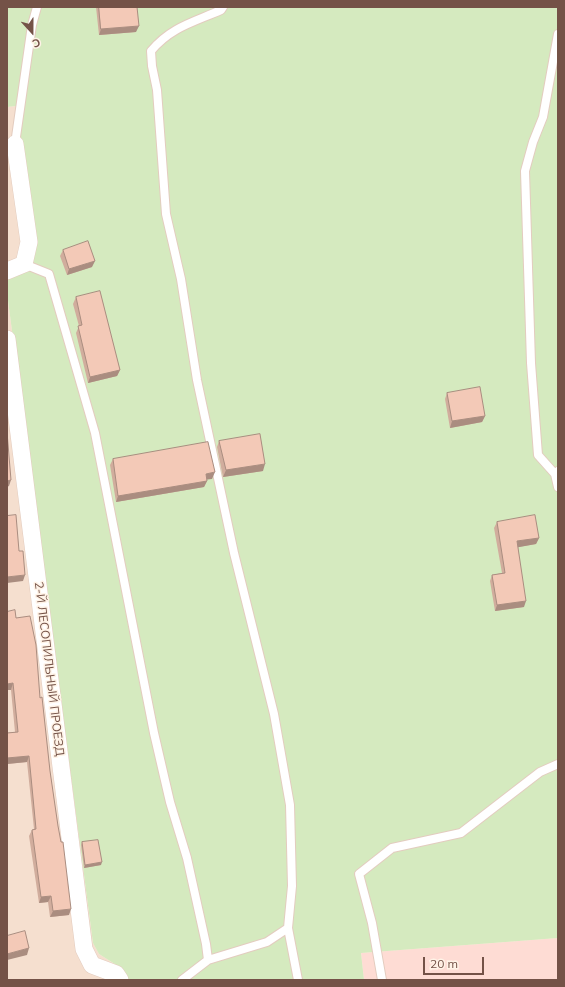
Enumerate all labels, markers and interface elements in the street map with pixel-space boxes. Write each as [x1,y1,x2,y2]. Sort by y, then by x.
north arrow [12,12,52,52]
text: С [30,35,42,51]
street label: 2-Й ЛЕСОПИЛЬНЫЙ ПРОЕЗД [31,581,67,757]
scale bar [425,949,486,975]
text: 20 m [430,956,458,971]

